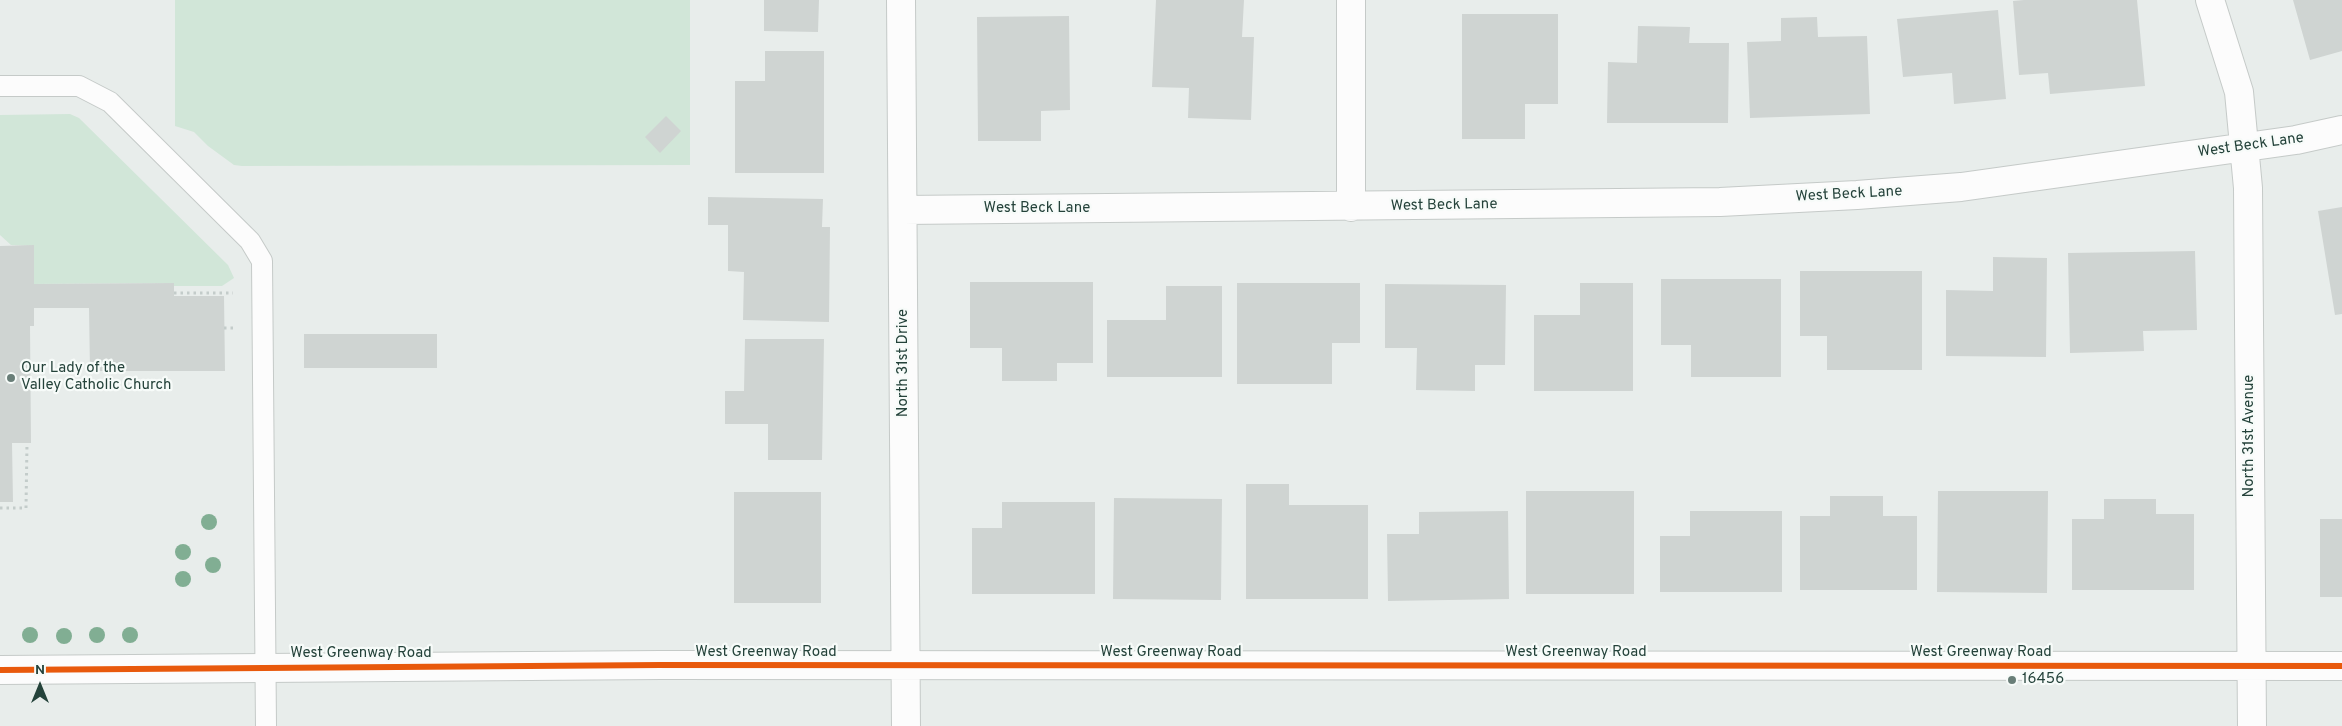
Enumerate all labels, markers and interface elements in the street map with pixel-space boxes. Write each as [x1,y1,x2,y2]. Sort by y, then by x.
street label: West Beck Lane [2197,130,2305,162]
street label: West Beck Lane [1795,183,1903,207]
street label: West Beck Lane [1390,196,1498,216]
street label: West Beck Lane [984,200,1090,218]
street label: North 31st Drive [895,309,913,417]
place label: Our Lady of the Valley Catholic Church [21,360,171,395]
marker: Our Lady of the Valley Catholic Church [5,372,17,384]
street label: North 31st Avenue [2241,375,2259,497]
street label: West Greenway Road [695,644,837,662]
street label: West Greenway Road [1100,644,1242,662]
street label: West Greenway Road [1505,644,1647,662]
street label: West Greenway Road [1910,644,2052,662]
street label: West Greenway Road [290,645,432,663]
north arrow [15,661,65,711]
text: N [35,662,45,679]
place label: 16456 [2022,671,2064,689]
marker: 16456 [2006,674,2018,686]

